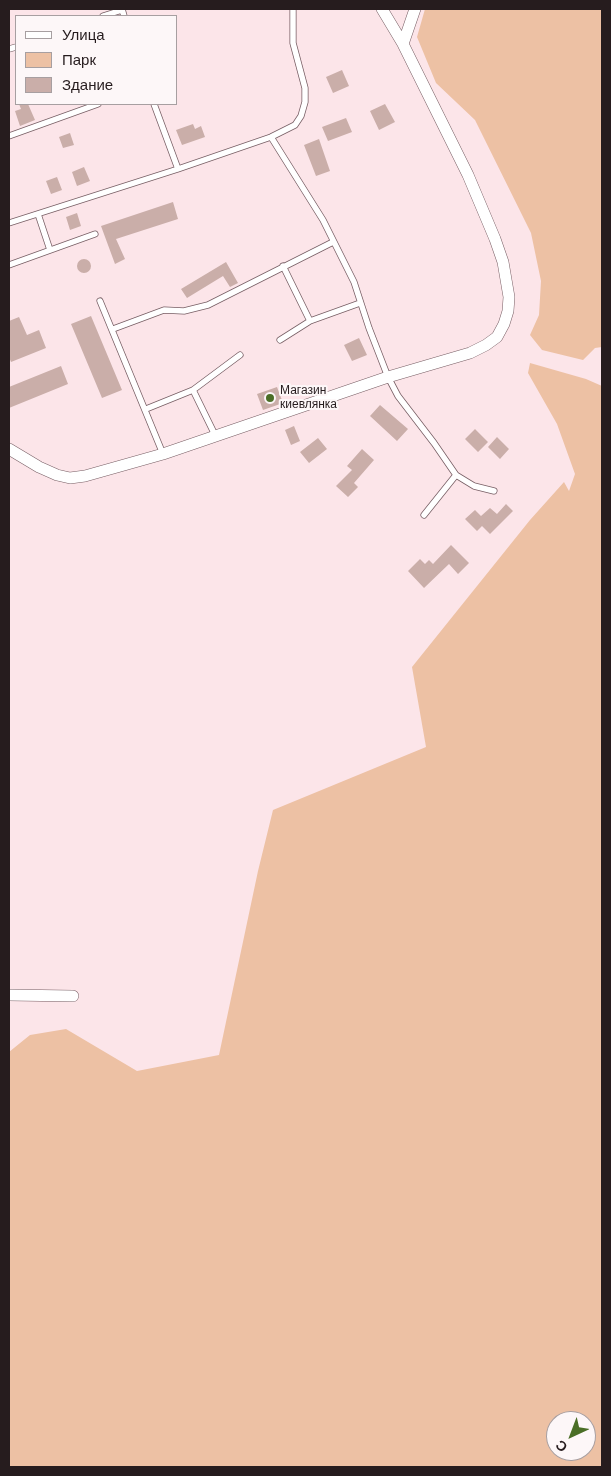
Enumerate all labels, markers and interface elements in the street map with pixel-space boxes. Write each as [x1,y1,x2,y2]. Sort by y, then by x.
legend [15,15,178,105]
text: Улица [62,26,105,43]
text: Парк [62,51,96,68]
text: Здание [62,76,113,93]
place label: Магазин киевлянка [280,384,337,412]
marker: Магазин киевлянка [264,392,276,404]
north arrow [546,1411,596,1461]
text: С [552,1437,571,1456]

